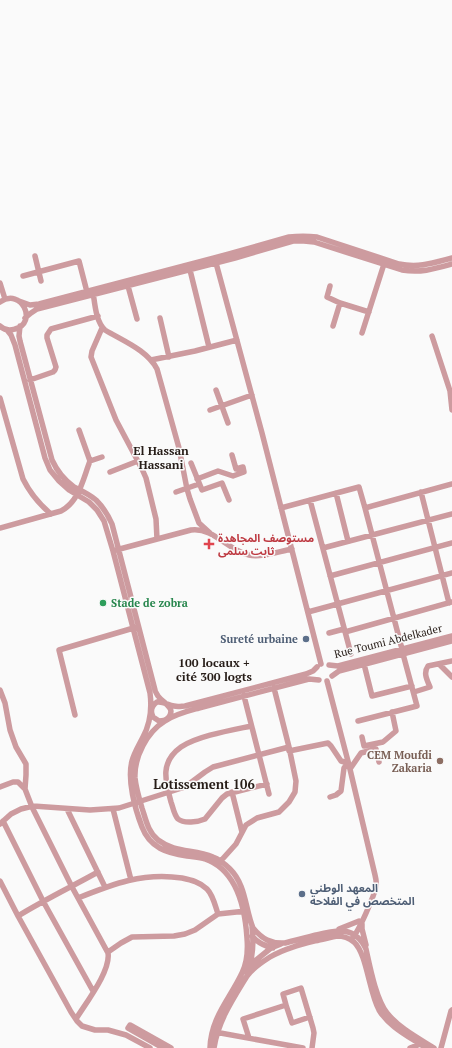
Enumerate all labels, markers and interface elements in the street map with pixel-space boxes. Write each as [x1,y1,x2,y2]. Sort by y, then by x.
district label: El Hassan Hassani [133,443,189,472]
place label: مستوصف المجاهدة ثابت سلمى [218,531,314,558]
marker: مستوصف المجاهدة ثابت سلمى [203,538,215,550]
place label: Stade de zobra [111,596,188,610]
marker: Stade de zobra [98,598,108,608]
street label: Rue Toumi Abdelkader [333,621,444,661]
place label: Sureté urbaine [220,632,298,646]
marker: Sureté urbaine [301,634,311,644]
district label: 100 locaux + cité 300 logts [176,655,253,684]
place label: CEM Moufdi Zakaria [367,748,432,775]
marker: CEM Moufdi Zakaria [435,756,445,766]
district label: Lotissement 106 [153,775,255,793]
place label: المعهد الوطني المتخصص في الفلاحة [310,881,415,911]
marker: المعهد الوطني المتخصص في الفلاحة [297,889,307,899]

